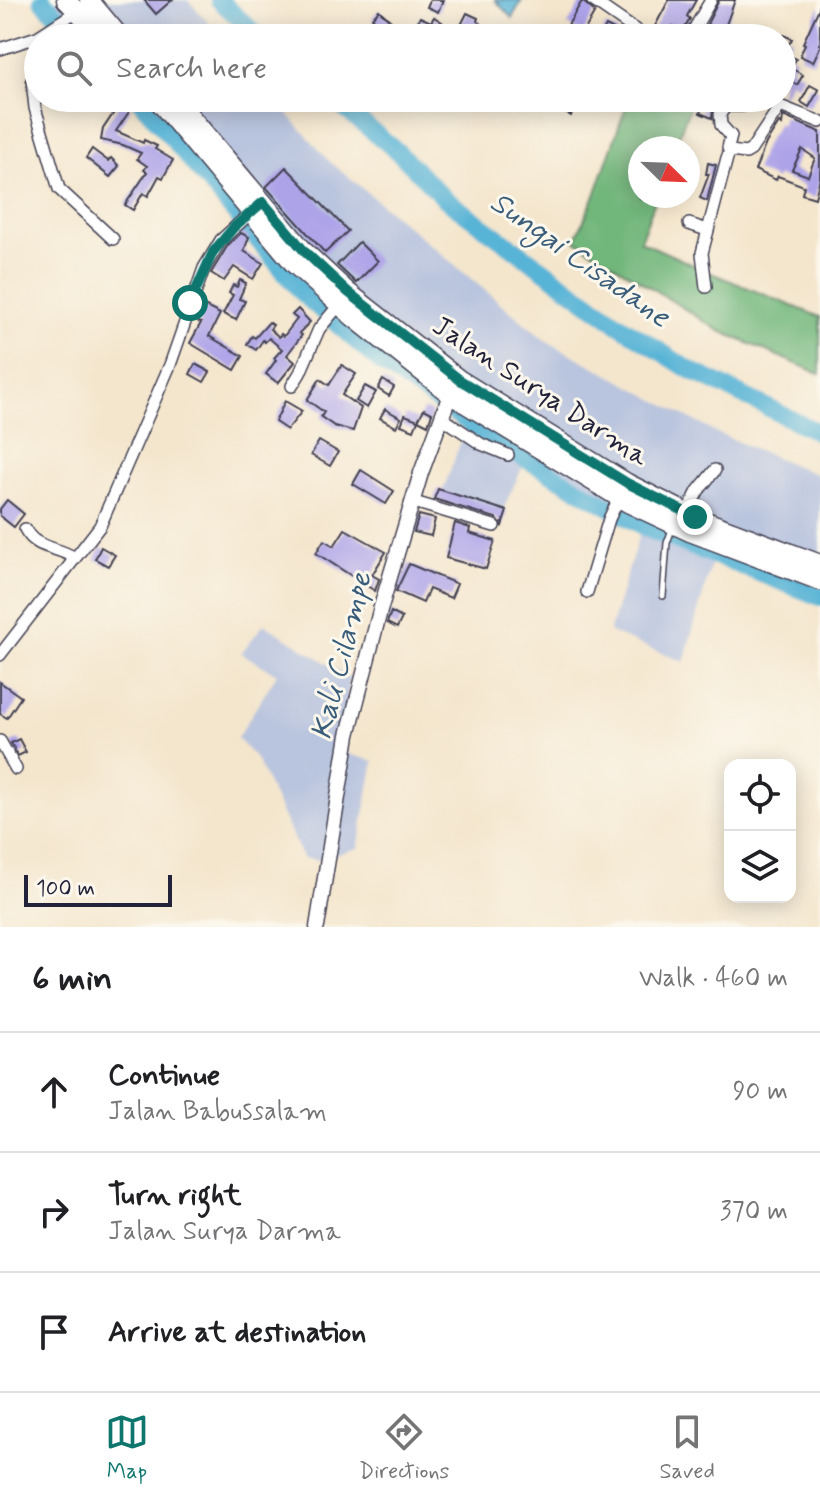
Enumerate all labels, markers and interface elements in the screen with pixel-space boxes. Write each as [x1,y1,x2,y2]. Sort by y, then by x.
search box [24,24,796,112]
icon: search [52,46,96,90]
text: Search here [116,49,267,88]
north arrow [628,136,700,208]
water label: Sungai Cisadane [481,183,679,340]
route start [172,285,208,321]
street label: Jalan Surya Darma [425,308,655,476]
route end [677,499,713,535]
water label: Kali Cilampe [302,567,382,744]
map controls [724,759,796,903]
button: locate [724,759,796,831]
button: layers [724,831,796,903]
scale bar [24,871,172,907]
text: 100 m [36,875,95,903]
text: 6 min [32,957,112,1002]
text: Walk · 460 m [639,962,788,996]
text: Continue [108,1056,220,1095]
icon: ahead [32,1070,76,1114]
text: 90 m [733,1075,788,1109]
text: Jalan Babussalam [108,1095,327,1129]
text: Turn right [108,1176,241,1215]
icon: right [32,1190,76,1234]
text: 370 m [720,1195,788,1229]
text: Jalan Surya Darma [108,1215,341,1249]
icon: arrive [32,1310,76,1354]
text: Arrive at destination [108,1313,366,1352]
tab: Map [105,1410,149,1486]
tab: Directions [359,1410,449,1486]
tab: Saved [659,1410,715,1486]

